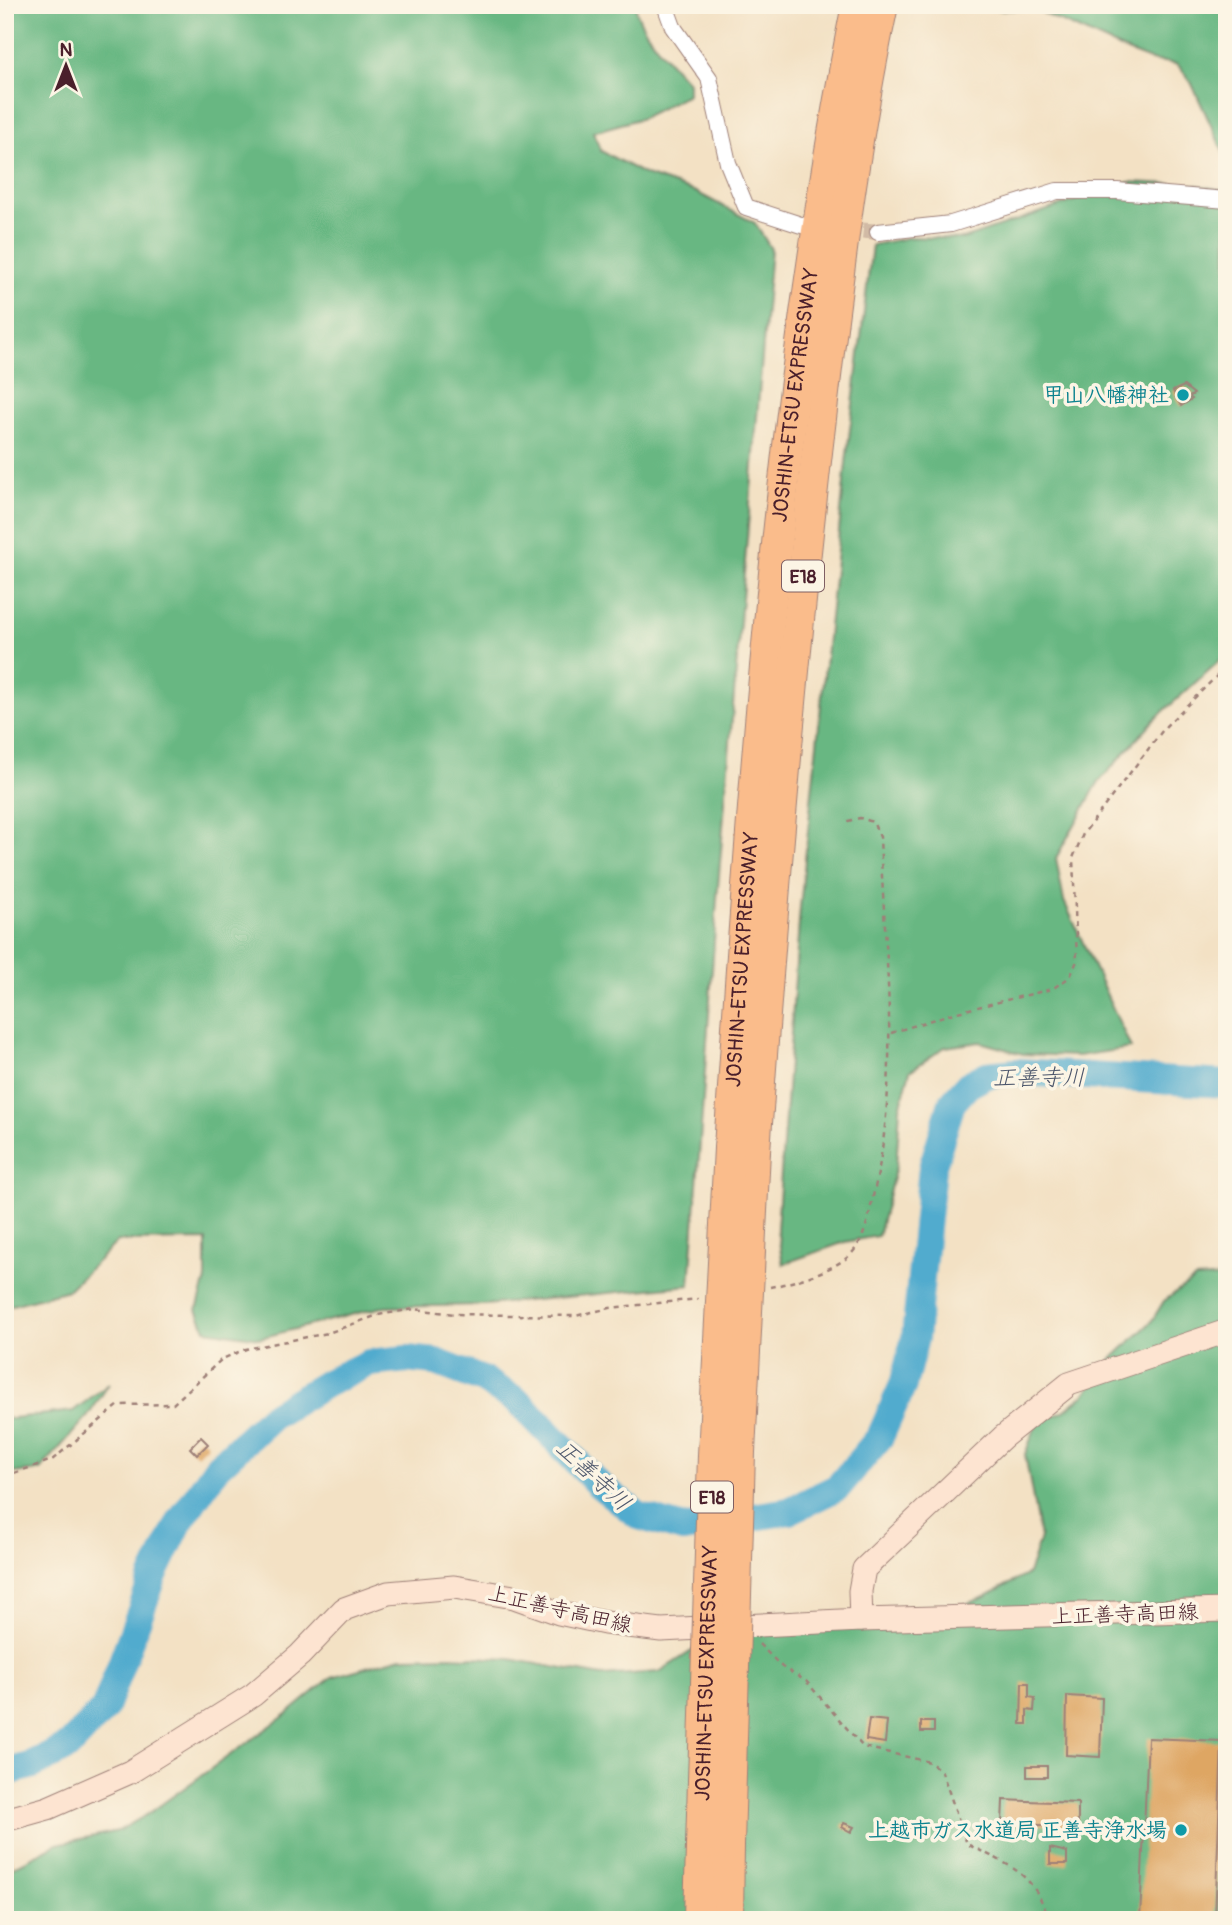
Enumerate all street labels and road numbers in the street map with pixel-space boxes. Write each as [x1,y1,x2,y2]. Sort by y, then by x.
street label: JOSHIN-ETSU EXPRESSWAY [766,266,825,524]
road number: E18 [782,561,824,592]
street label: JOSHIN-ETSU EXPRESSWAY [720,831,765,1088]
road number: E18 [691,1482,733,1512]
street label: JOSHIN-ETSU EXPRESSWAY [689,1545,724,1801]
street label: 上正善寺高田線 [485,1580,635,1639]
street label: 上正善寺高田線 [1051,1598,1199,1631]

